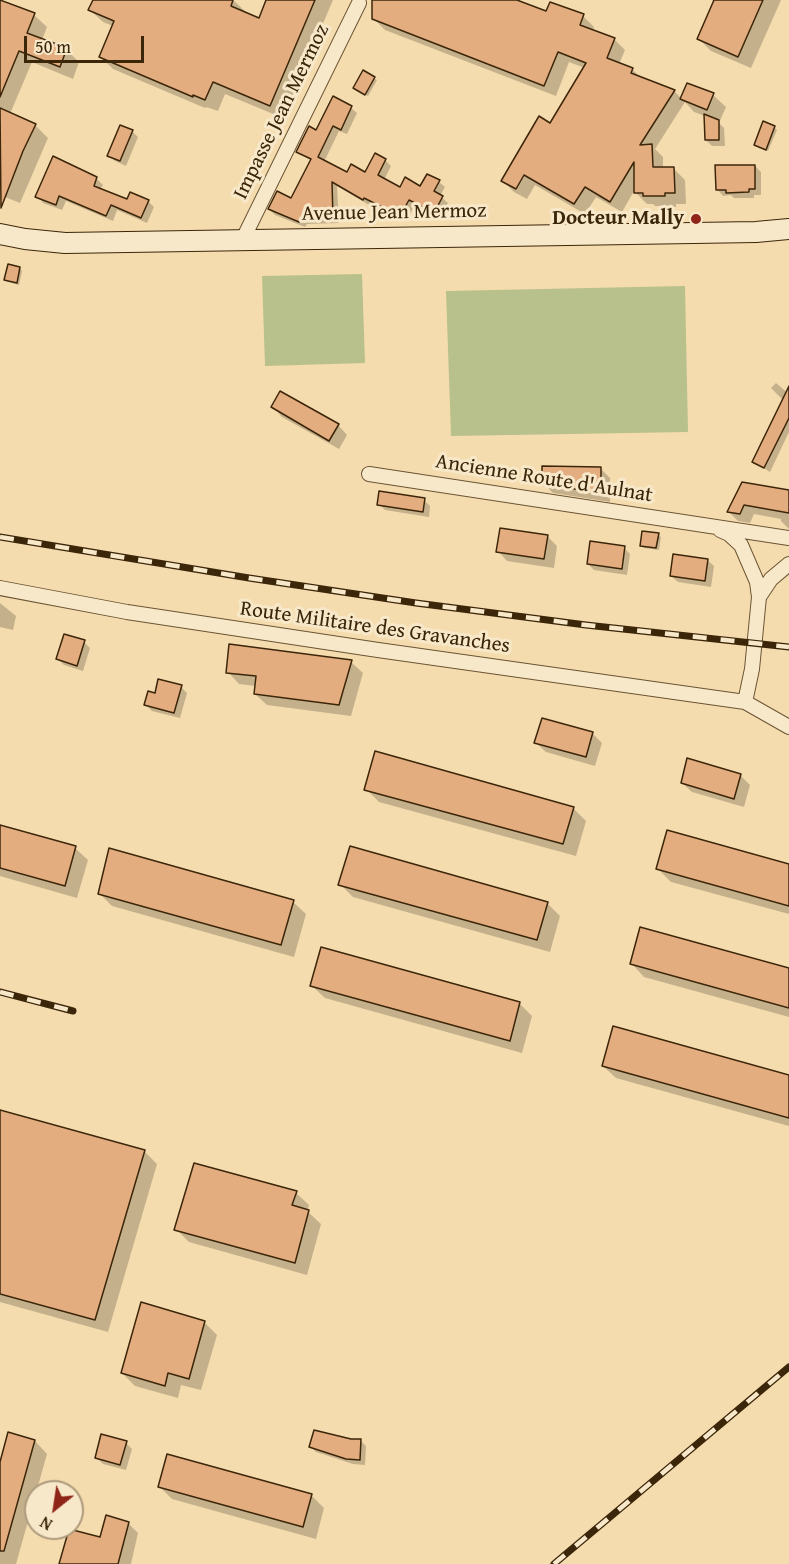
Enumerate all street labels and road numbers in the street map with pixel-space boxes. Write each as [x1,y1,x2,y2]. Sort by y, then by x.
street label: Impasse Jean Mermoz [229,20,335,204]
street label: Avenue Jean Mermoz [301,199,487,227]
street label: Ancienne Route d'Aulnat [434,449,654,509]
street label: Route Militaire des Gravanches [238,597,512,659]

